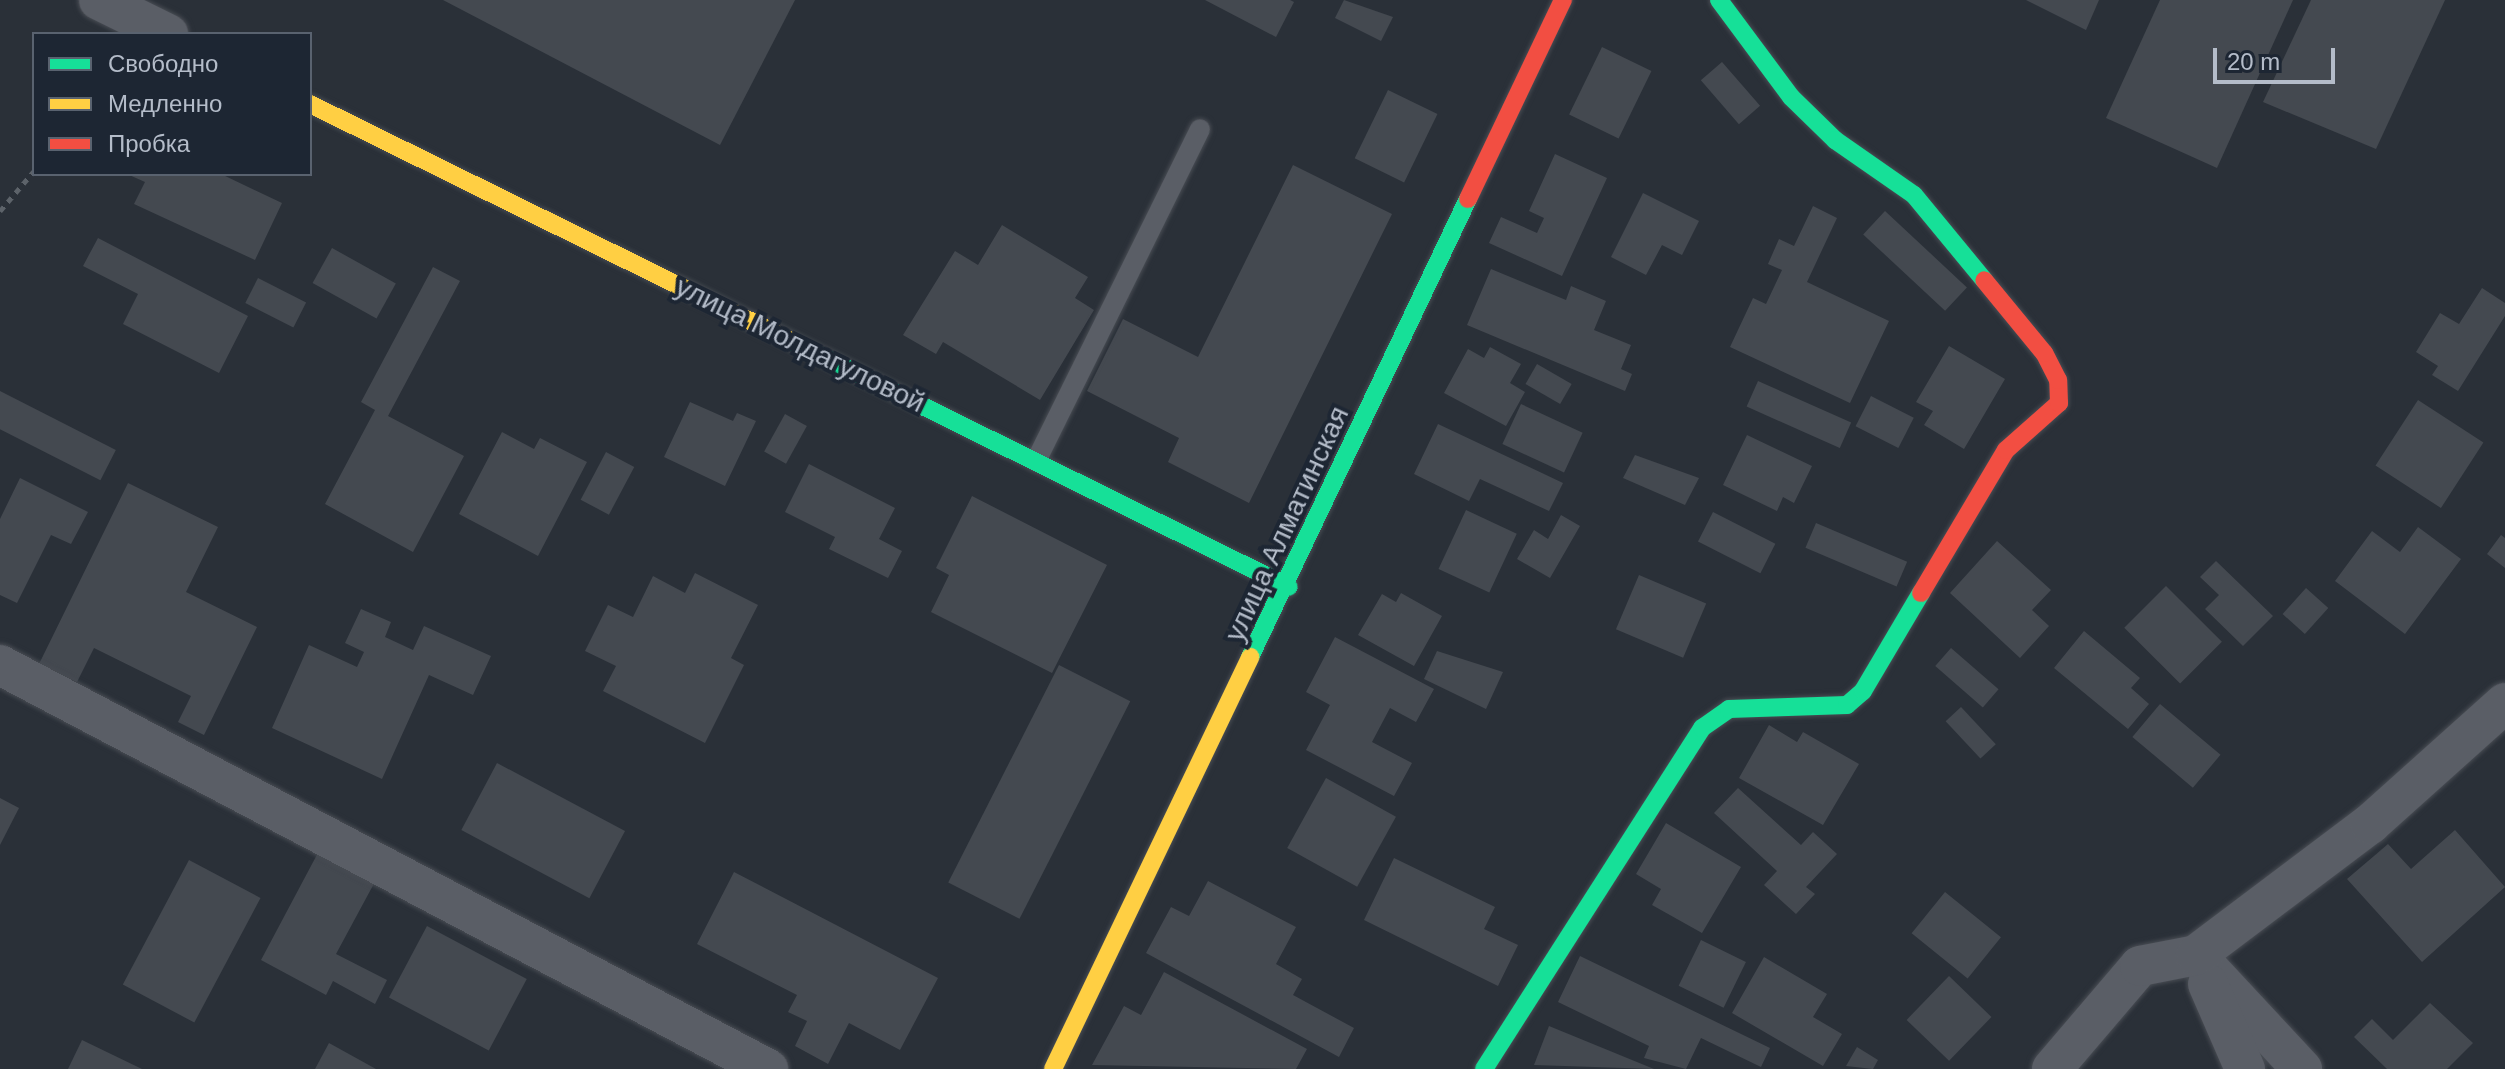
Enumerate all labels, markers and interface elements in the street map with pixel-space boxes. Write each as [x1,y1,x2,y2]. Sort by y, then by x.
legend [32,32,312,176]
scale bar [2217,32,2339,82]
text: 20 m [2227,48,2280,75]
text: Свободно [108,50,218,77]
text: Медленно [108,90,222,117]
text: Пробка [108,130,190,157]
street label: улица Молдагуловой [670,270,930,420]
street label: улица Алматинская [1218,401,1356,647]

